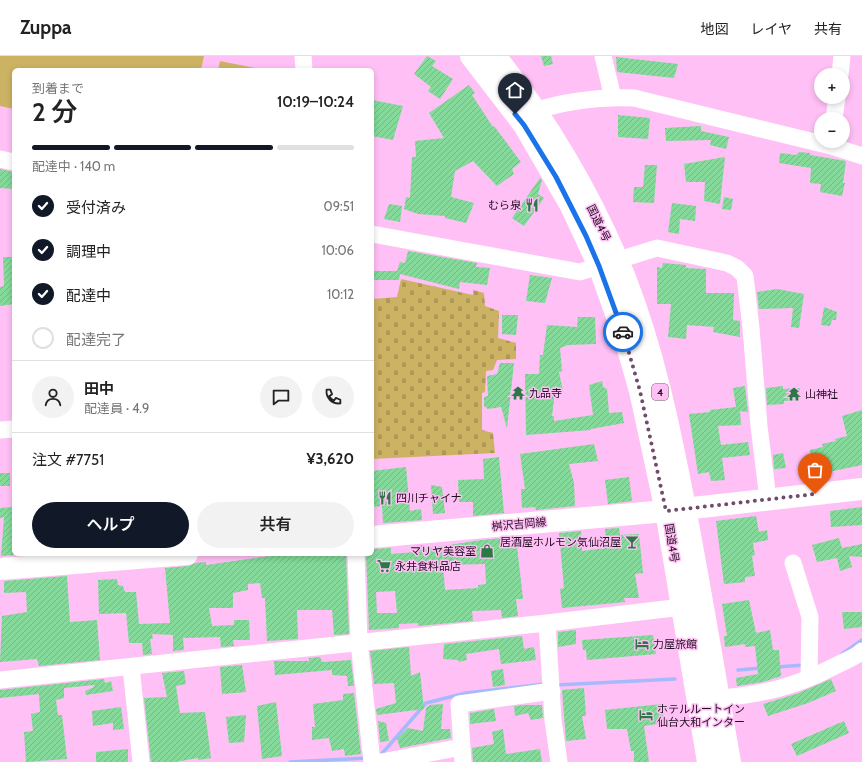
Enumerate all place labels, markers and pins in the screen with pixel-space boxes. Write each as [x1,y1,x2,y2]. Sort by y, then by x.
pin [498,73,532,114]
restaurant icon: むら泉 [524,197,540,213]
place label: むら泉 [488,198,522,212]
temple icon: 九品寺 [510,385,526,401]
place label: 九品寺 [529,386,562,400]
temple icon: 山神社 [786,386,802,402]
place label: 山神社 [805,387,838,401]
pin [798,453,832,494]
restaurant icon: 四川チャイナ [377,490,393,506]
place label: 四川チャイナ [396,491,462,505]
bar icon: 居酒屋ホルモン気仙沼屋 [624,534,640,550]
place label: 居酒屋ホルモン気仙沼屋 [500,535,621,549]
shop icon: マリヤ美容室 [479,543,495,559]
place label: マリヤ美容室 [410,544,476,558]
supermarket icon: 永井食料品店 [376,558,392,574]
place label: 永井食料品店 [395,559,461,573]
hotel icon: 力屋旅館 [634,636,650,652]
place label: 力屋旅館 [653,637,697,651]
place label: ホテルルートイン 仙台大和インター [657,702,745,729]
hotel icon: ホテルルートイン 仙台大和インター [638,707,654,723]

